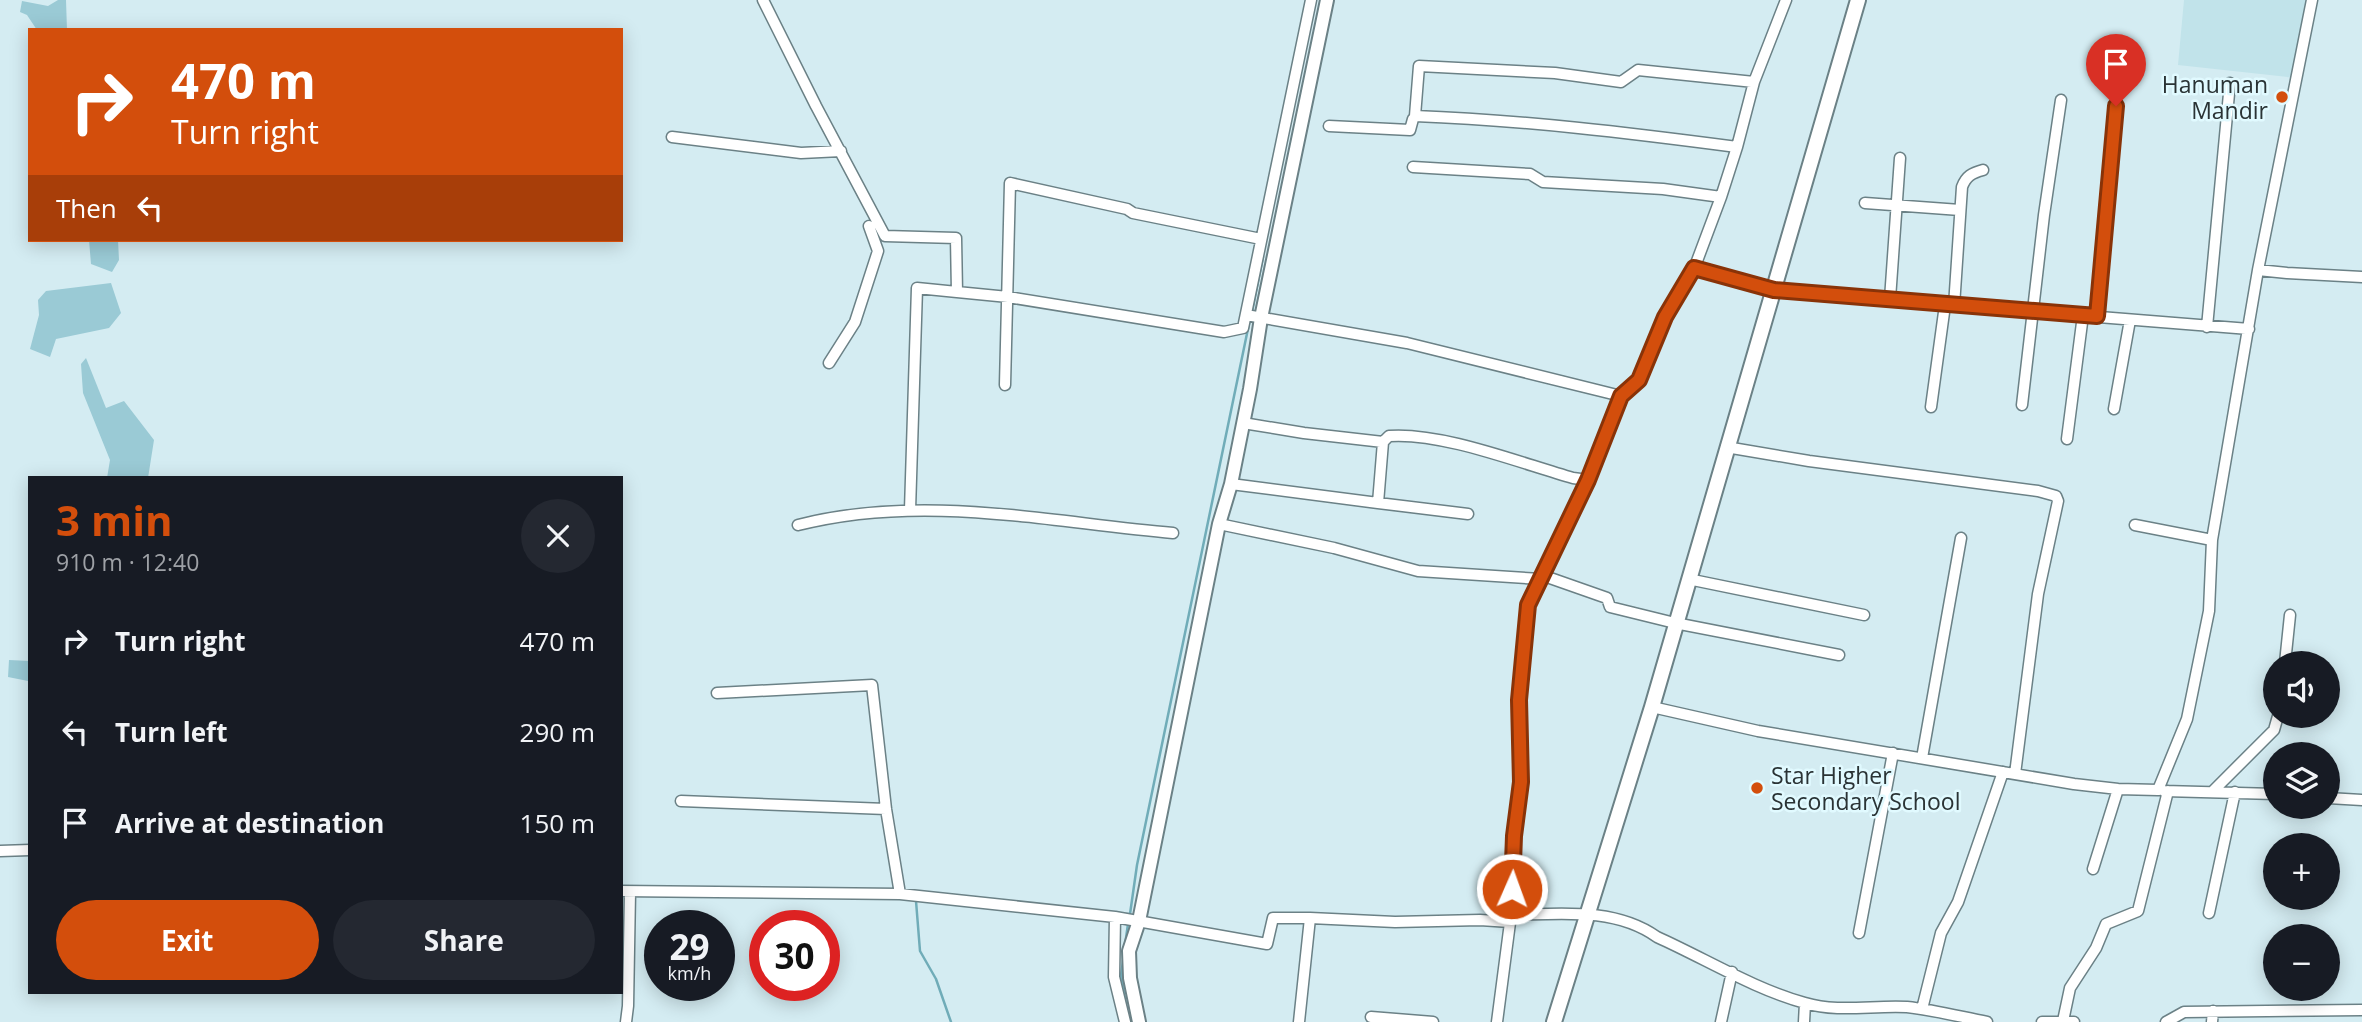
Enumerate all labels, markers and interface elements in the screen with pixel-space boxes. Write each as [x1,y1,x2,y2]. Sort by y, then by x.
pin [2086,34,2146,106]
icon: arrive [2097,45,2135,83]
text: 470 m [171,47,316,113]
icon: right [56,56,147,147]
place label: Hanuman Mandir [2162,68,2269,126]
marker: Hanuman Mandir [2274,89,2290,105]
text: Turn right [171,110,319,153]
icon: left [131,189,169,227]
text: Then [56,190,117,226]
text: 3 min [56,491,173,548]
button: close [521,499,595,573]
text: 910 m · 12:40 [56,546,199,578]
icon: right [56,622,94,660]
text: Turn right [115,623,246,659]
text: 470 m [520,623,595,659]
map controls [2263,651,2340,1001]
button: sound [2263,651,2340,728]
icon: left [56,713,94,751]
text: Turn left [115,714,227,750]
text: 290 m [520,714,595,750]
button: layers [2263,742,2340,819]
place label: Star Higher Secondary School [1771,759,1960,817]
marker: Star Higher Secondary School [1749,780,1765,796]
icon: arrive [56,804,94,842]
text: Arrive at destination [115,805,384,841]
text: 150 m [520,805,595,841]
button: + [2263,833,2340,910]
position arrow [1475,852,1549,926]
button: Exit [56,900,319,980]
button: Share [333,900,595,980]
speed limit sign: 30 [749,910,840,1001]
text: 29 [669,923,710,970]
button: − [2263,924,2340,1001]
text: km/h [668,961,711,985]

